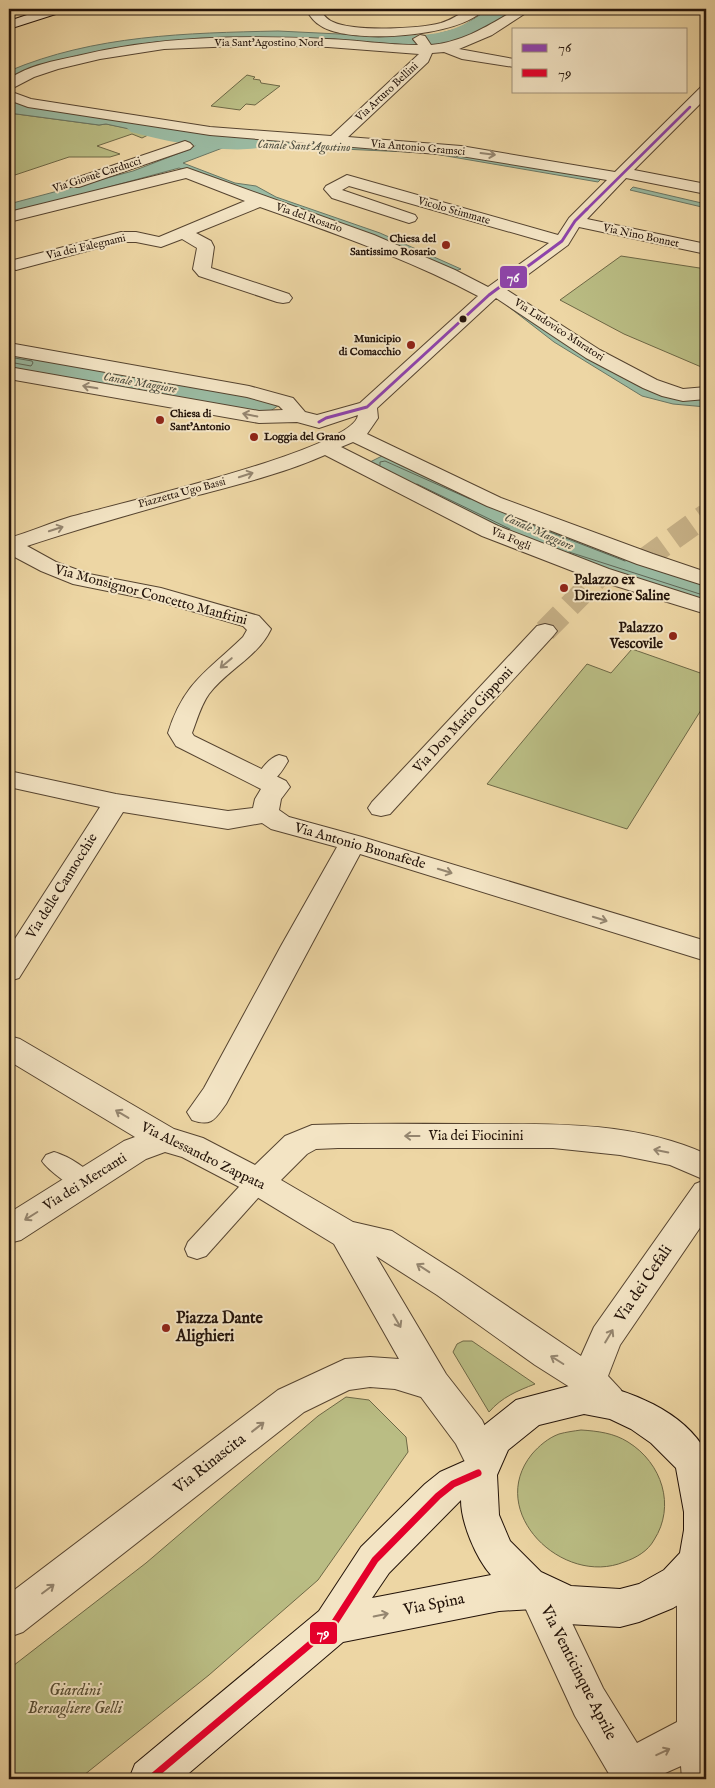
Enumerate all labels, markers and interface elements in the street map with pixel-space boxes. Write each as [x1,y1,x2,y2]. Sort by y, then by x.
legend [512,28,688,92]
street label: Via Sant'Agostino Nord [214,36,324,50]
text: 76 [558,38,572,57]
street label: Via Arturo Bellini [352,59,421,125]
text: 79 [558,64,572,83]
water label: Canale Sant'Agostino [257,137,351,156]
street label: Via Antonio Gramsci [369,137,466,159]
one-way arrow [480,149,496,159]
street label: Via Giosuè Carducci [50,154,143,196]
street label: Vicolo Stimmate [415,194,492,228]
street label: Via del Rosario [273,200,344,236]
street label: Via Nino Bonnet [601,221,681,251]
street label: Via dei Falegnami [44,231,127,263]
place label: Chiesa del Santissimo Rosario [350,232,437,259]
marker: Chiesa del Santissimo Rosario [440,239,452,251]
line badge: 76 [499,265,528,289]
text: 76 [507,269,520,287]
street label: Via Ludovico Muratori [510,295,607,364]
unlabelled marker [458,314,468,324]
place label: Municipio di Comacchio [339,332,401,359]
marker: Municipio di Comacchio [405,339,417,351]
water label: Canale Maggiore [102,369,178,398]
one-way arrow [82,382,98,392]
place label: Chiesa di Sant'Antonio [170,407,230,434]
one-way arrow [242,410,258,420]
marker: Chiesa di Sant'Antonio [154,414,166,426]
place label: Loggia del Grano [263,430,346,444]
marker: Loggia del Grano [248,431,260,443]
one-way arrow [238,470,254,480]
street label: Piazzetta Ugo Bassi [137,475,227,511]
water label: Canale Maggiore [502,510,576,555]
one-way arrow [48,523,64,533]
street label: Via Fogli [488,524,533,554]
street label: Via Monsignor Concetto Manfrini [52,560,250,629]
place label: Palazzo ex Direzione Saline [574,571,670,605]
marker: Palazzo ex Direzione Saline [558,582,570,594]
place label: Palazzo Vescovile [609,619,664,653]
marker: Palazzo Vescovile [667,630,679,642]
one-way arrow [219,658,232,669]
street label: Via Don Mario Gipponi [408,663,517,778]
street label: Via Antonio Buonafede [291,818,428,874]
street label: Via delle Cannocchie [22,829,102,943]
one-way arrow [437,867,452,876]
one-way arrow [592,914,608,924]
one-way arrow [116,1109,130,1119]
street label: Via Alessandro Zappata [137,1118,269,1194]
street label: Via dei Fiocinini [428,1127,524,1145]
one-way arrow [404,1131,420,1141]
one-way arrow [653,1145,669,1155]
street label: Via dei Mercanti [39,1149,130,1215]
one-way arrow [25,1211,39,1221]
street label: Via dei Cefali [610,1242,677,1327]
one-way arrow [416,1263,430,1274]
place label: Piazza Dante Alighieri [175,1309,263,1347]
one-way arrow [392,1314,402,1328]
marker: Piazza Dante Alighieri [160,1322,172,1334]
one-way arrow [604,1329,614,1343]
one-way arrow [551,1355,565,1365]
one-way arrow [251,1421,264,1432]
street label: Via Rinascita [169,1430,250,1499]
one-way arrow [41,1583,54,1594]
street label: Via Spina [401,1589,466,1621]
street label: Via Venticinque Aprile [535,1602,621,1744]
one-way arrow [373,1610,389,1619]
line badge: 79 [309,1621,338,1645]
text: 79 [317,1625,329,1643]
park label: Giardini Bersagliere Gelli [28,1681,124,1719]
one-way arrow [655,1747,670,1757]

